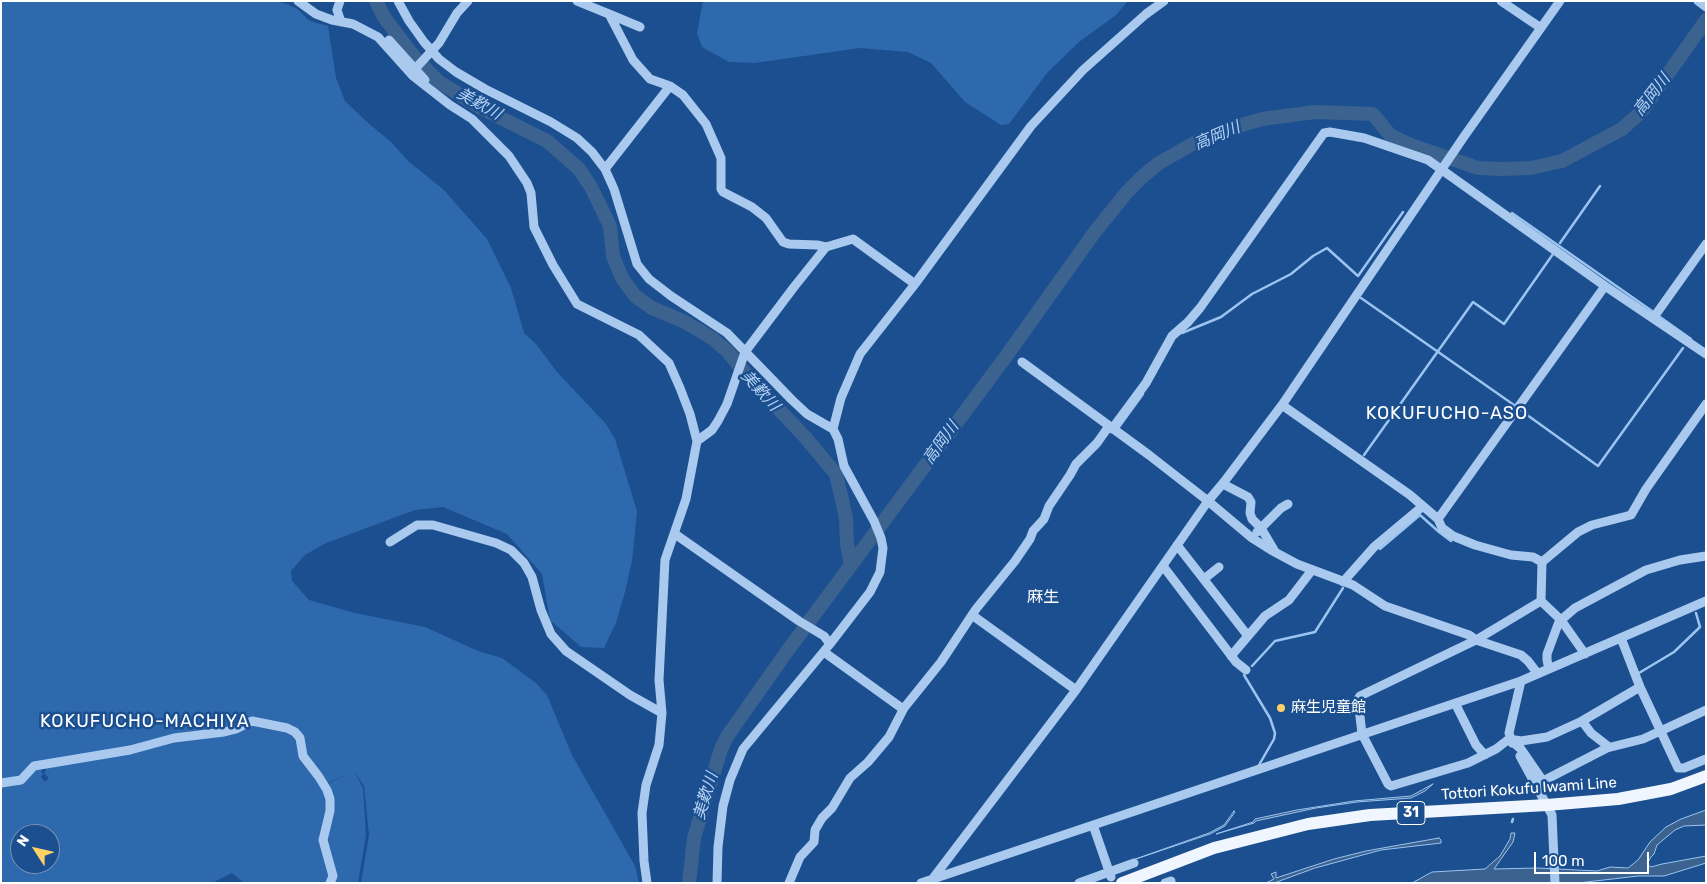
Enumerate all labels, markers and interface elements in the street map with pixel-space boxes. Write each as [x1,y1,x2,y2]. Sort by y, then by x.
water label: 高岡川 [1630,70,1674,120]
water label: 美歎川 [453,84,505,124]
water label: 高岡川 [1191,118,1243,154]
water label: 美歎川 [737,367,783,415]
district label: KOKUFUCHO-ASO [1364,403,1530,425]
water label: 高岡川 [919,418,963,468]
district label: 麻生 [1027,587,1059,607]
place label: 麻生児童館 [1291,699,1366,717]
marker: 麻生児童館 [1275,702,1287,714]
district label: KOKUFUCHO-MACHIYA [38,711,252,733]
water label: 美歎川 [690,770,722,822]
street label: Tottori Kokufu Iwami Line [1441,774,1617,804]
road number: 31 [1397,801,1425,824]
north arrow [10,824,60,874]
text: N [13,832,33,850]
scale bar [1537,842,1652,874]
text: 100 m [1542,852,1584,870]

